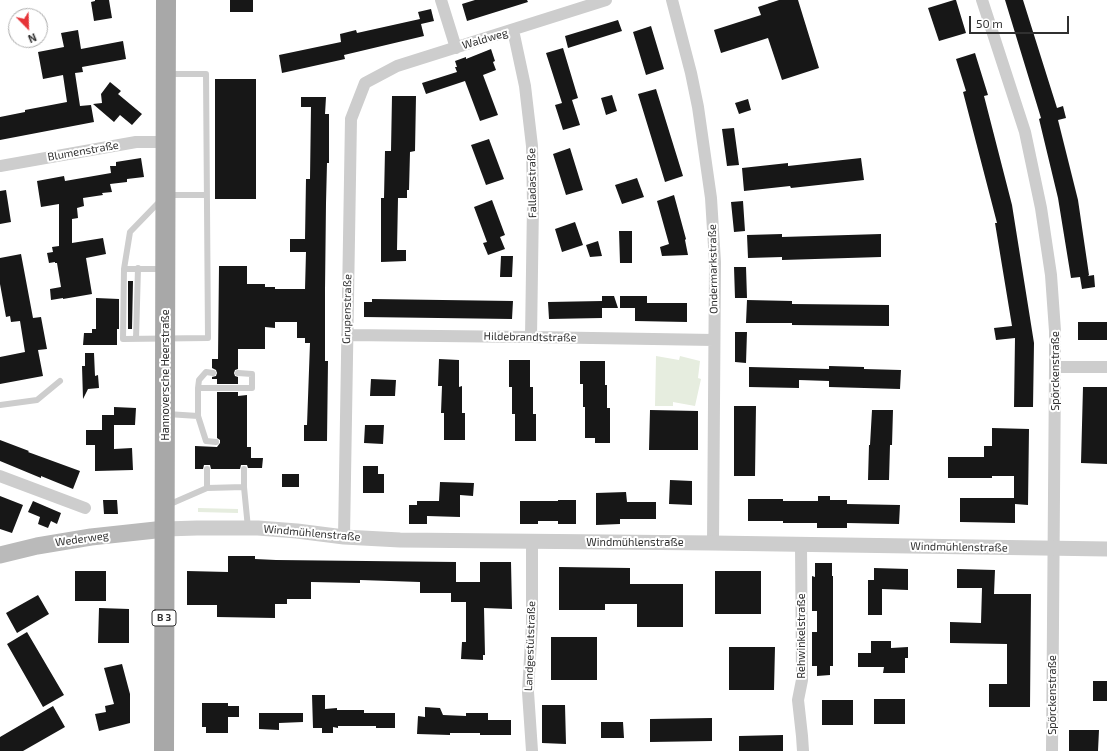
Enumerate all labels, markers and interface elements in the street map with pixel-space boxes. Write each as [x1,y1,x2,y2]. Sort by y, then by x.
north arrow [8,8,48,48]
scale bar [971,8,1071,34]
text: 50 m [976,16,1003,30]
street label: Waldweg [461,26,509,52]
text: N [26,31,39,46]
street label: Blumenstraße [46,138,120,164]
street label: Falladastraße [525,148,539,218]
street label: Ondermarkstraße [706,224,720,314]
street label: Grupenstraße [340,274,354,344]
street label: Hannoversche Heerstraße [158,309,172,441]
street label: Hildebrandtstraße [484,330,576,344]
street label: Spörckenstraße [1048,331,1062,411]
street label: Windmühlenstraße [263,522,361,544]
street label: Wederweg [54,529,110,549]
street label: Windmühlenstraße [586,535,684,549]
street label: Windmühlenstraße [910,540,1008,554]
street label: Rehwinkelstraße [794,593,808,679]
street label: Landgestütstraße [522,601,538,691]
road number: B 3 [152,610,176,626]
street label: Spörckenstraße [1045,655,1059,735]

